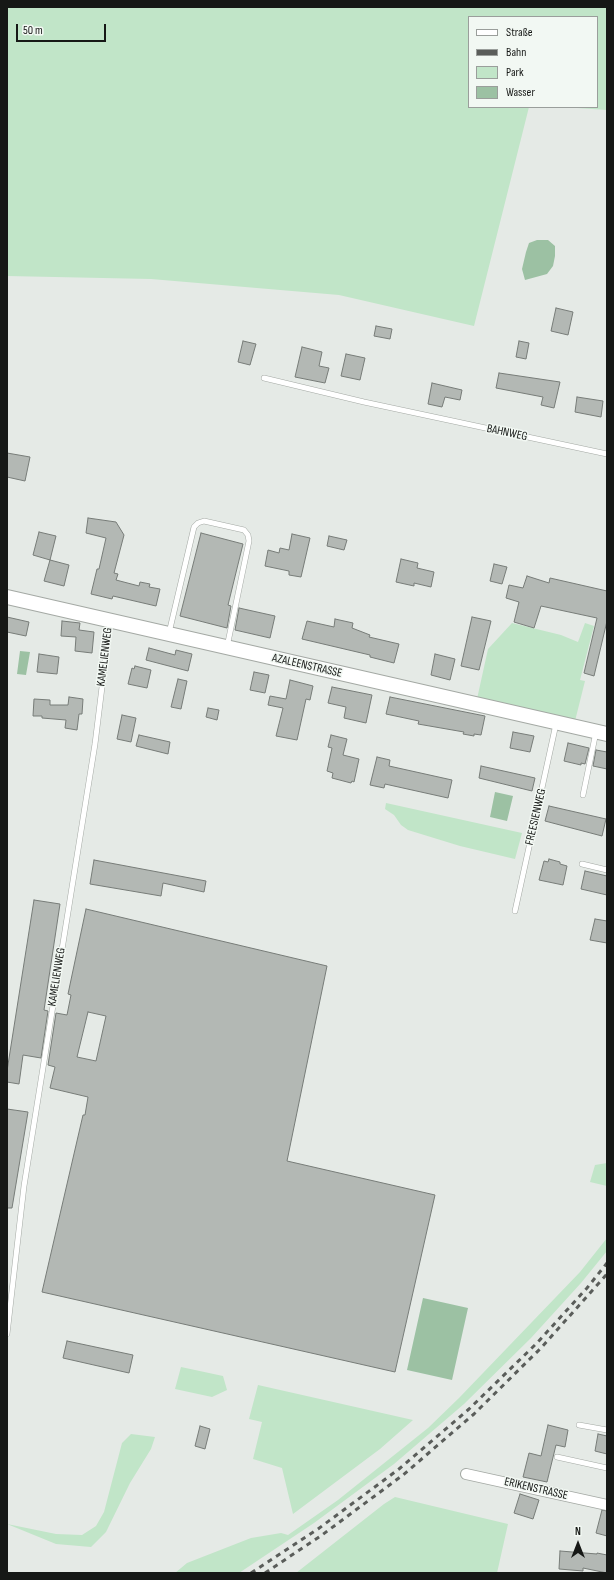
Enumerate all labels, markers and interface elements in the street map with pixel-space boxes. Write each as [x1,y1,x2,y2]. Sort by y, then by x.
scale bar [18,16,108,42]
legend [468,16,598,108]
text: 50 m [23,23,43,38]
text: Straße [506,25,533,40]
text: Bahn [506,45,526,60]
text: Park [506,65,524,80]
text: Wasser [506,85,535,100]
street label: BAHNWEG [485,422,529,444]
street label: KAMELIENWEG [94,627,116,687]
street label: AZALEENSTRASSE [271,651,343,681]
street label: FREESIENWEG [523,787,549,847]
street label: KAMELIENWEG [45,947,69,1007]
street label: ERIKENSTRASSE [503,1475,569,1503]
north arrow [558,1524,598,1564]
text: N [575,1525,581,1538]

